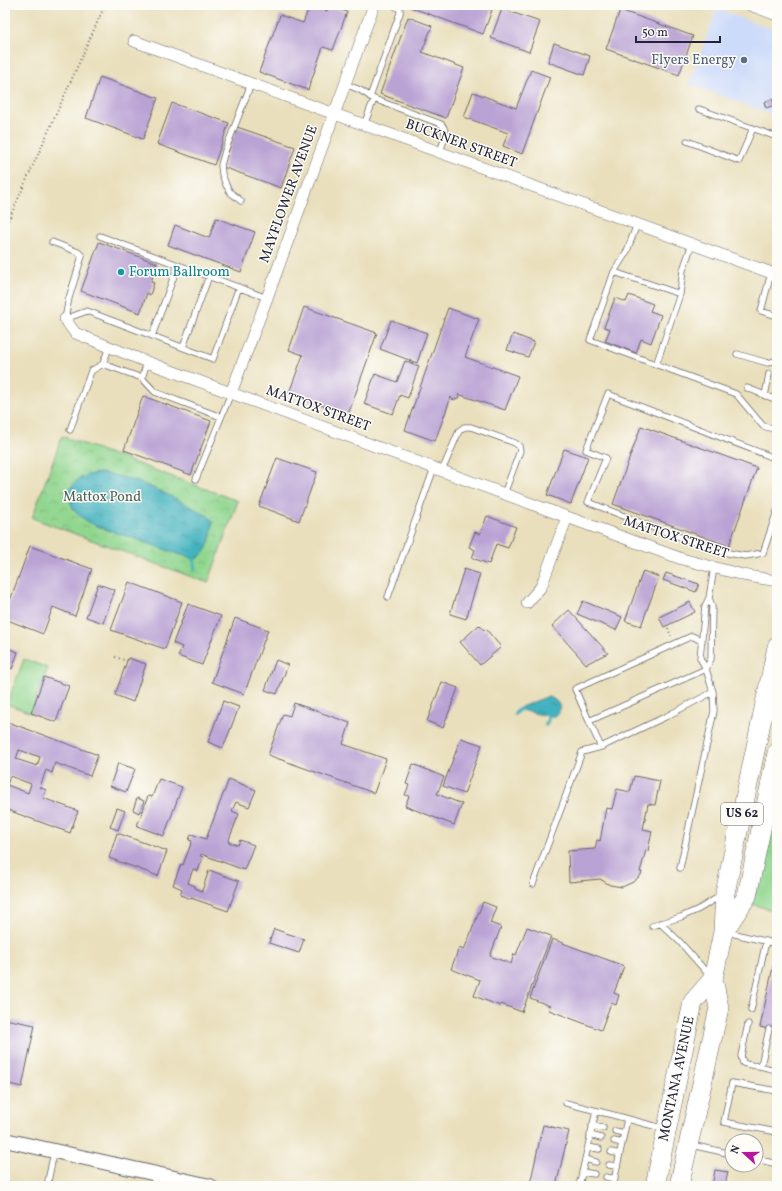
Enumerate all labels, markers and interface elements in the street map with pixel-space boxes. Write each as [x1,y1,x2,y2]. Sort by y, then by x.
scale bar [636,18,720,44]
text: 50 m [642,25,668,41]
place label: Flyers Energy [651,51,736,70]
marker: Flyers Energy [739,55,749,65]
street label: BUCKNER STREET [403,115,519,173]
street label: MAYFLOWER AVENUE [255,123,323,265]
place label: Forum Ballroom [129,263,230,282]
marker: Forum Ballroom [116,267,126,277]
street label: MATTOX STREET [263,381,373,437]
park label: Mattox Pond [63,488,141,507]
street label: MATTOX STREET [621,512,731,564]
road number: US 62 [721,803,763,825]
street label: MONTANA AVENUE [654,1015,700,1143]
north arrow [724,1133,764,1173]
text: N [728,1144,744,1156]

